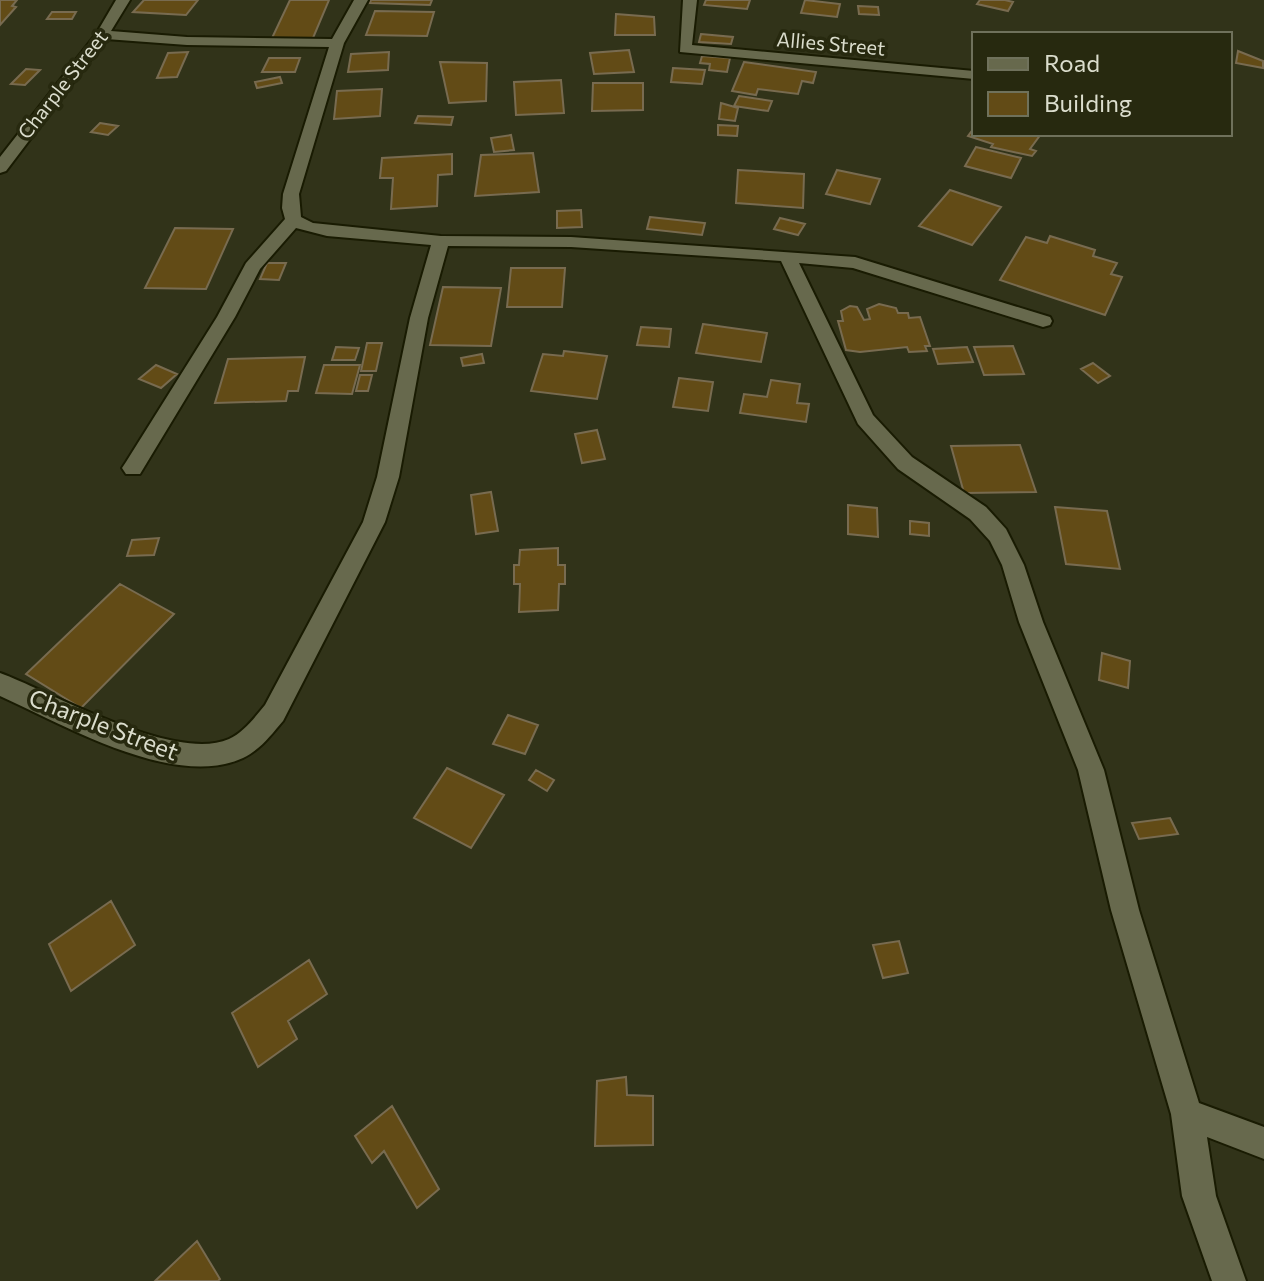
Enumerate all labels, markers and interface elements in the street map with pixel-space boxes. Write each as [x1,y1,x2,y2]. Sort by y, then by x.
street label: Charple Street [12,25,112,143]
street label: Allies Street [776,26,886,60]
legend [972,32,1232,136]
text: Road [1044,48,1100,77]
text: Building [1044,88,1132,117]
street label: Charple Street [25,682,183,766]

